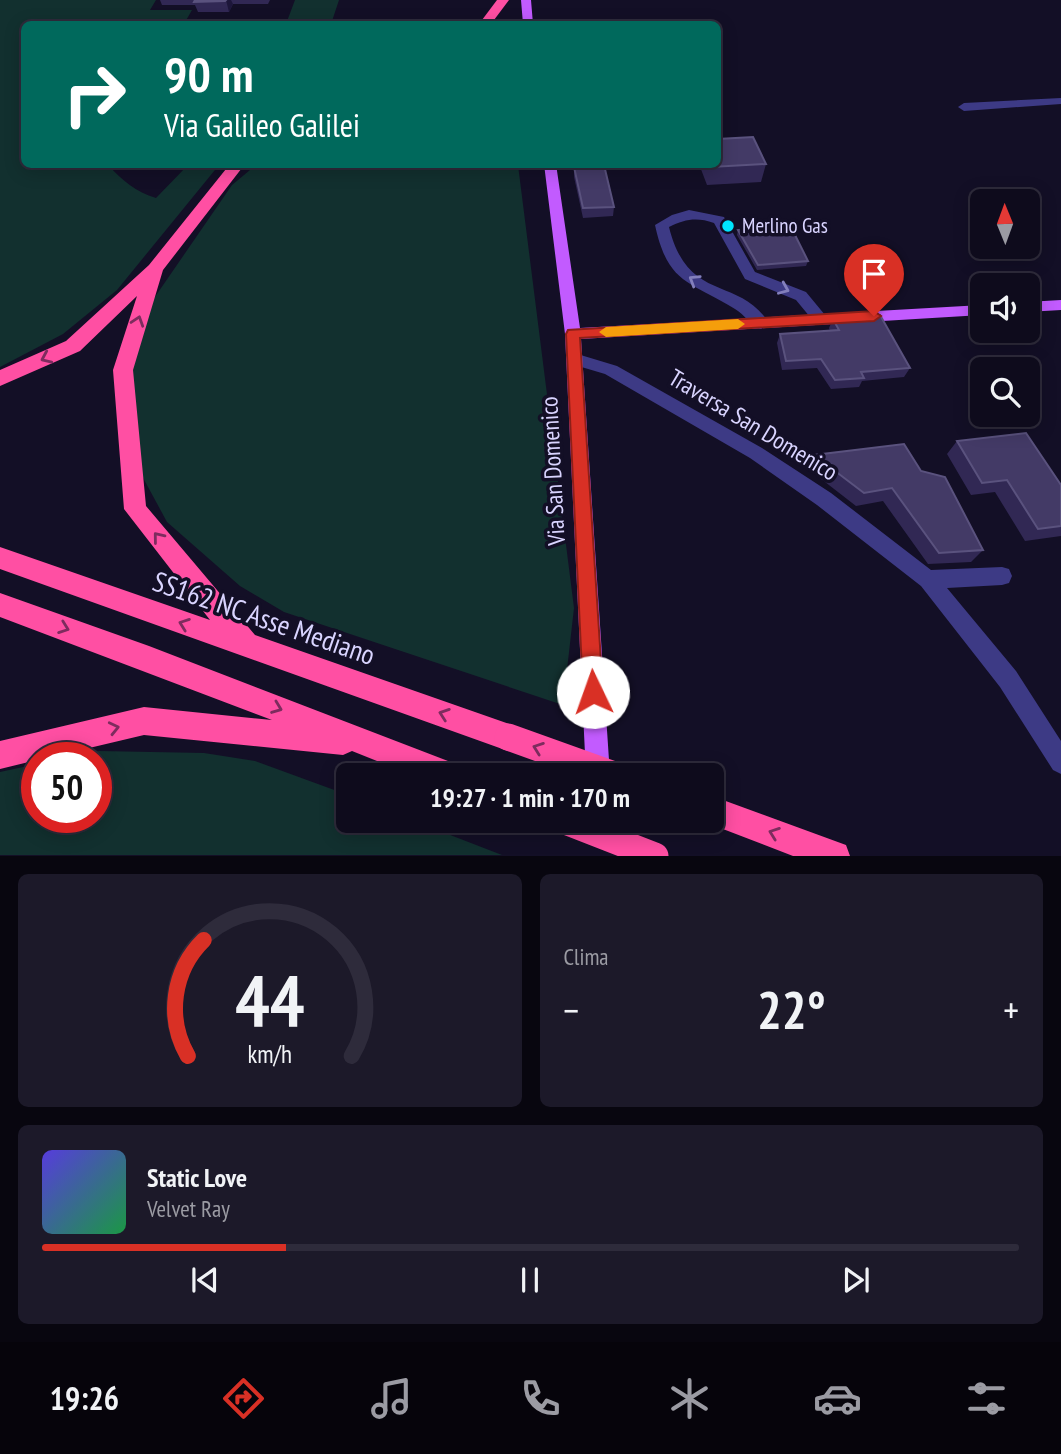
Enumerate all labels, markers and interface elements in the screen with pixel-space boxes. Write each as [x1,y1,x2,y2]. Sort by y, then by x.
text: 90 m [164,42,253,106]
icon: right [49,49,140,140]
text: Via Galileo Galilei [164,104,360,146]
north arrow [970,189,1040,259]
map controls [970,189,1040,427]
place label: Merlino Gas [742,212,828,239]
marker: Merlino Gas [720,218,736,234]
pin [844,244,904,316]
icon: arrive [855,255,893,293]
button: sound [970,273,1040,343]
one-way arrow [689,276,702,289]
one-way arrow [776,281,789,295]
one-way arrow [130,315,144,328]
one-way arrow [41,350,53,364]
button: search [970,357,1040,427]
street label: Traversa San Domenico [663,362,843,487]
street label: Via San Domenico [533,396,572,547]
one-way arrow [154,533,166,546]
street label: SS162 NC Asse Mediano [148,562,380,673]
one-way arrow [178,618,190,632]
one-way arrow [58,620,70,634]
position arrow [556,655,630,729]
one-way arrow [270,700,282,714]
one-way arrow [438,708,450,722]
one-way arrow [108,722,120,736]
speed limit sign: 50 [21,742,112,833]
one-way arrow [533,742,545,756]
text: 19:27 · 1 min · 170 m [430,781,630,814]
one-way arrow [768,827,780,841]
text: Clima [564,942,609,971]
text: 44 [235,953,305,1047]
text: 22° [757,976,826,1043]
text: − [564,985,579,1034]
text: + [1003,985,1019,1034]
text: km/h [248,1038,292,1070]
text: Static Love [147,1161,247,1194]
text: Velvet Ray [147,1194,230,1223]
icon: previous [186,1261,224,1299]
icon: pause [511,1261,549,1299]
icon: next [837,1261,875,1299]
icon: directions [219,1374,268,1423]
icon: music [367,1374,416,1423]
icon: phone [516,1374,565,1423]
icon: climate [665,1374,714,1423]
icon: car [813,1374,862,1423]
icon: filters [962,1374,1011,1423]
text: 19:26 [50,1377,119,1419]

